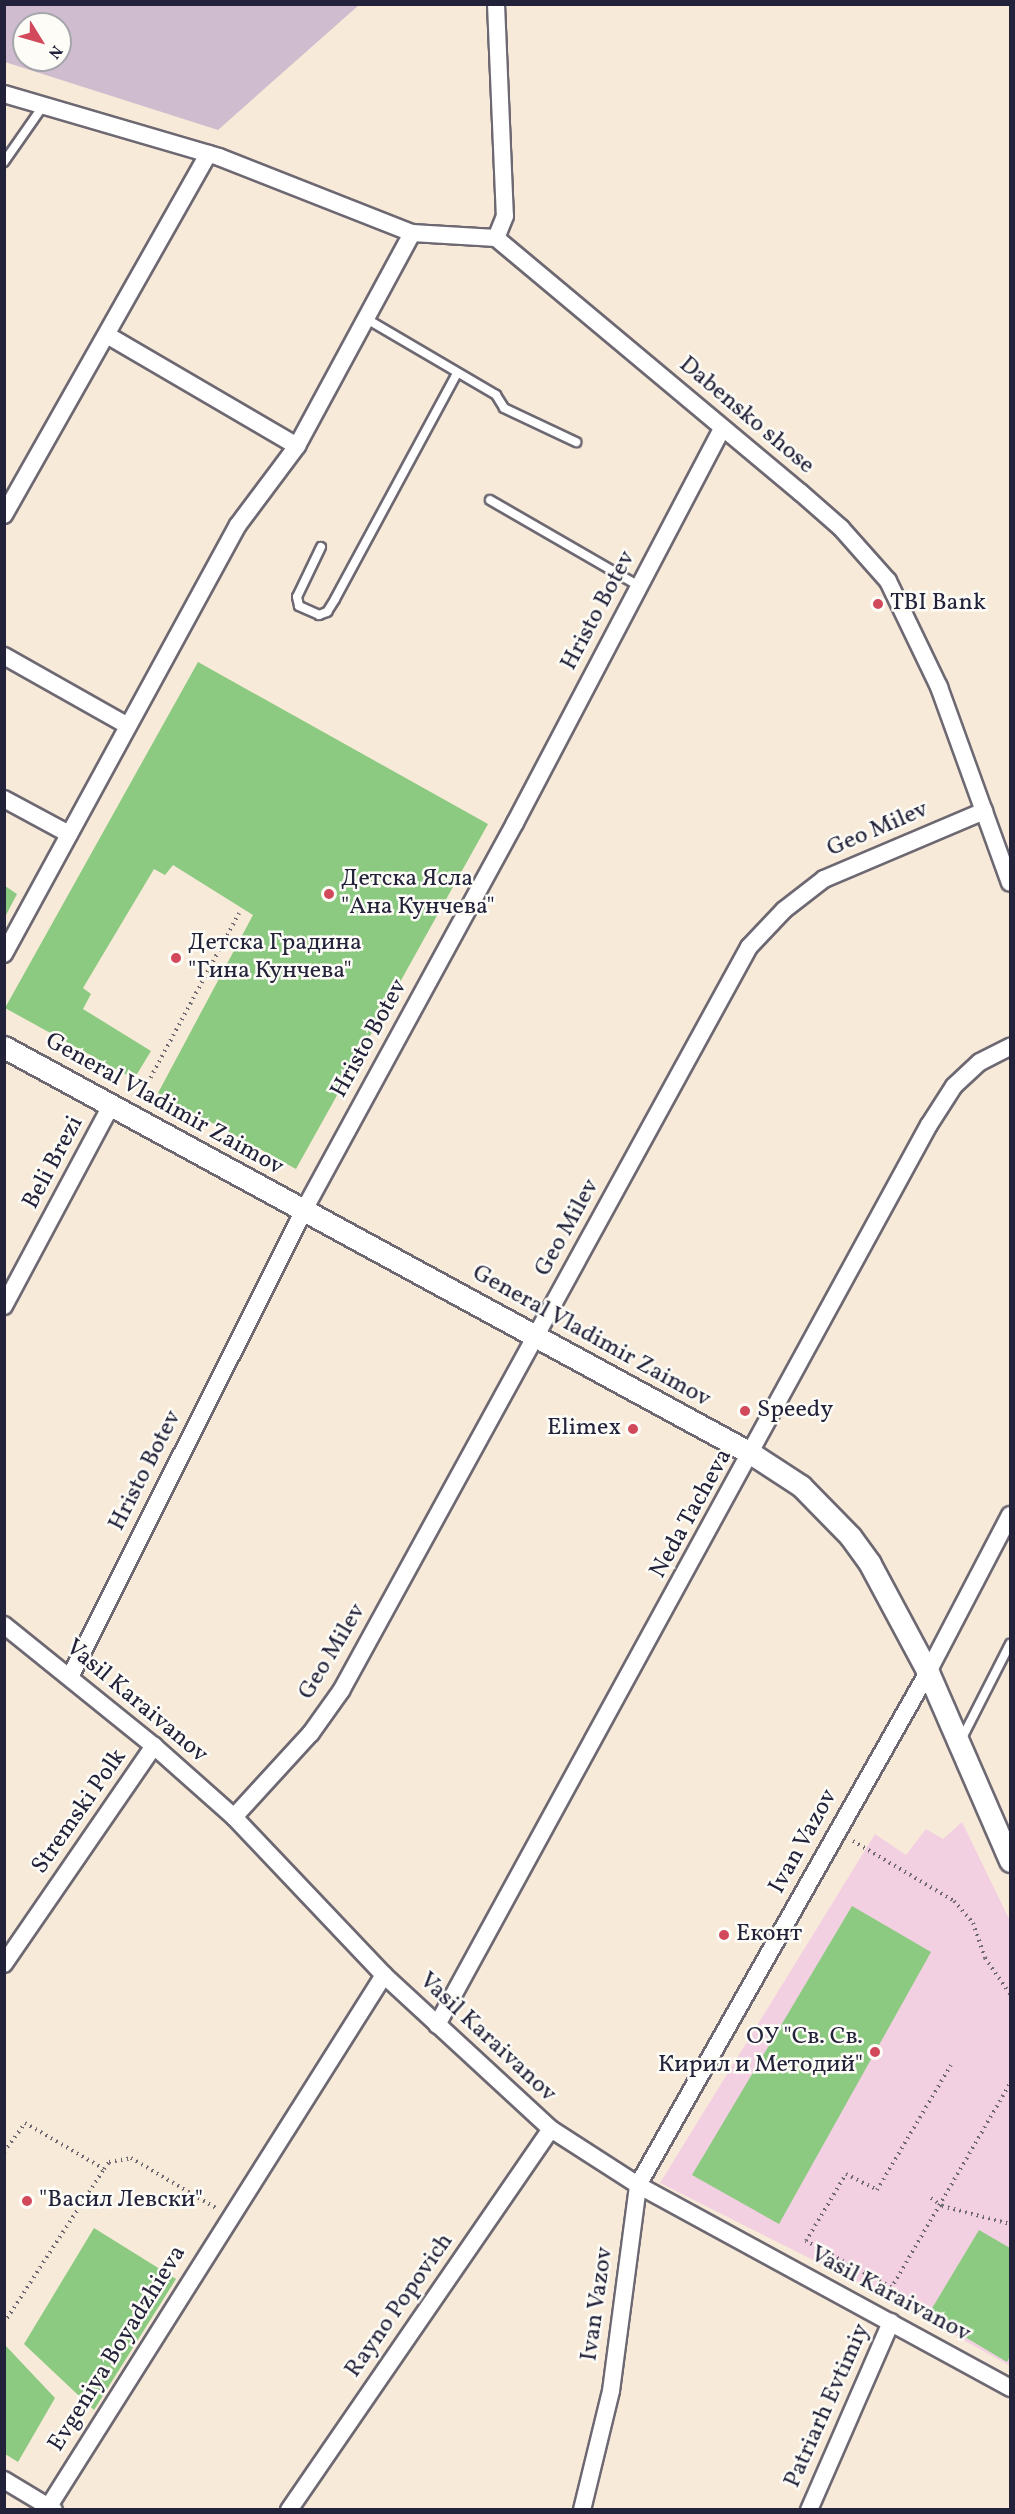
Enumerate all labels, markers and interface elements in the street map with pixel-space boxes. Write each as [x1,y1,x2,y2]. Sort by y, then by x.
north arrow [12,12,72,72]
text: N [42,40,67,63]
street label: Dabensko shose [672,351,820,481]
street label: Hristo Botev [556,546,642,676]
place label: TBI Bank [890,590,986,618]
marker: TBI Bank [871,597,885,611]
street label: Geo Milev [823,796,933,864]
place label: Детска Ясла "Ана Кунчева" [341,866,495,922]
marker: Детска Ясла "Ана Кунчева" [322,887,336,901]
place label: Детска Градина "Гина Кунчева" [188,930,362,986]
marker: Детска Градина "Гина Кунчева" [169,951,183,965]
street label: Hristo Botev [326,975,414,1103]
street label: General Vladimir Zaimov [39,1027,289,1183]
street label: Beli Brezi [18,1112,90,1214]
street label: Geo Milev [529,1174,607,1282]
street label: General Vladimir Zaimov [466,1259,716,1415]
place label: Speedy [757,1397,833,1425]
marker: Speedy [738,1404,752,1418]
street label: Hristo Botev [103,1406,189,1536]
place label: Elimex [547,1415,621,1443]
marker: Elimex [626,1422,640,1436]
street label: Neda Tacheva [644,1444,740,1584]
street label: Geo Milev [293,1599,373,1705]
street label: Vasil Karaivanov [59,1634,213,1770]
street label: Stremski Polk [26,1744,134,1880]
street label: Ivan Vazov [763,1784,845,1900]
place label: Еконт [736,1921,802,1949]
marker: Еконт [717,1928,731,1942]
street label: Vasil Karaivanov [412,1967,562,2109]
place label: ОУ "Св. Св. Кирил и Методий" [658,2024,863,2080]
marker: ОУ "Св. Св. Кирил и Методий" [868,2045,882,2059]
place label: "Васил Левски" [39,2187,203,2215]
marker: "Васил Левски" [20,2194,34,2208]
street label: Rayno Popovich [340,2228,460,2384]
street label: Evgeniya Boyadzhieva [43,2241,193,2457]
street label: Vasil Karaivanov [805,2241,975,2349]
street label: Ivan Vazov [576,2245,620,2363]
street label: Patriarh Evtimiy [779,2320,877,2492]

